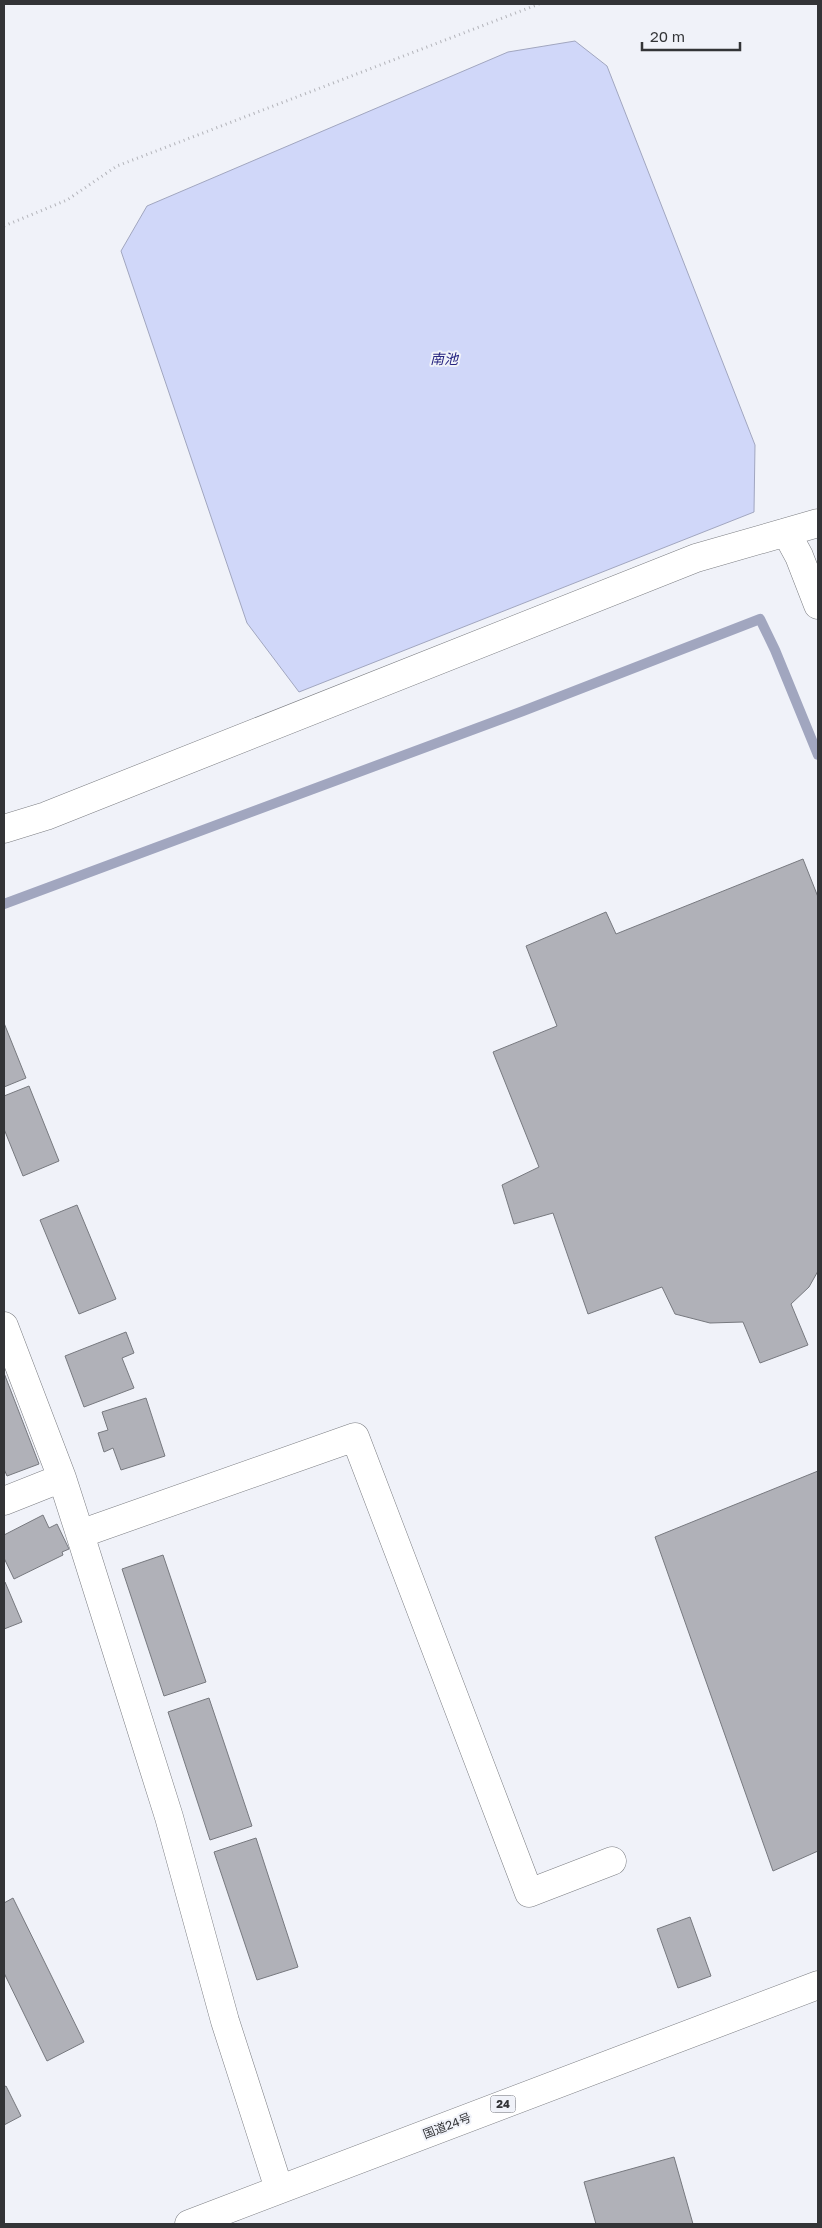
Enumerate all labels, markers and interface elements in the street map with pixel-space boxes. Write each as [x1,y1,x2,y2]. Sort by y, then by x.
scale bar [642,20,740,52]
text: 20 m [650,27,685,45]
water label: 南池 [430,350,460,367]
road number: 24 [490,2096,516,2112]
street label: 国道24号 [421,2110,473,2142]

